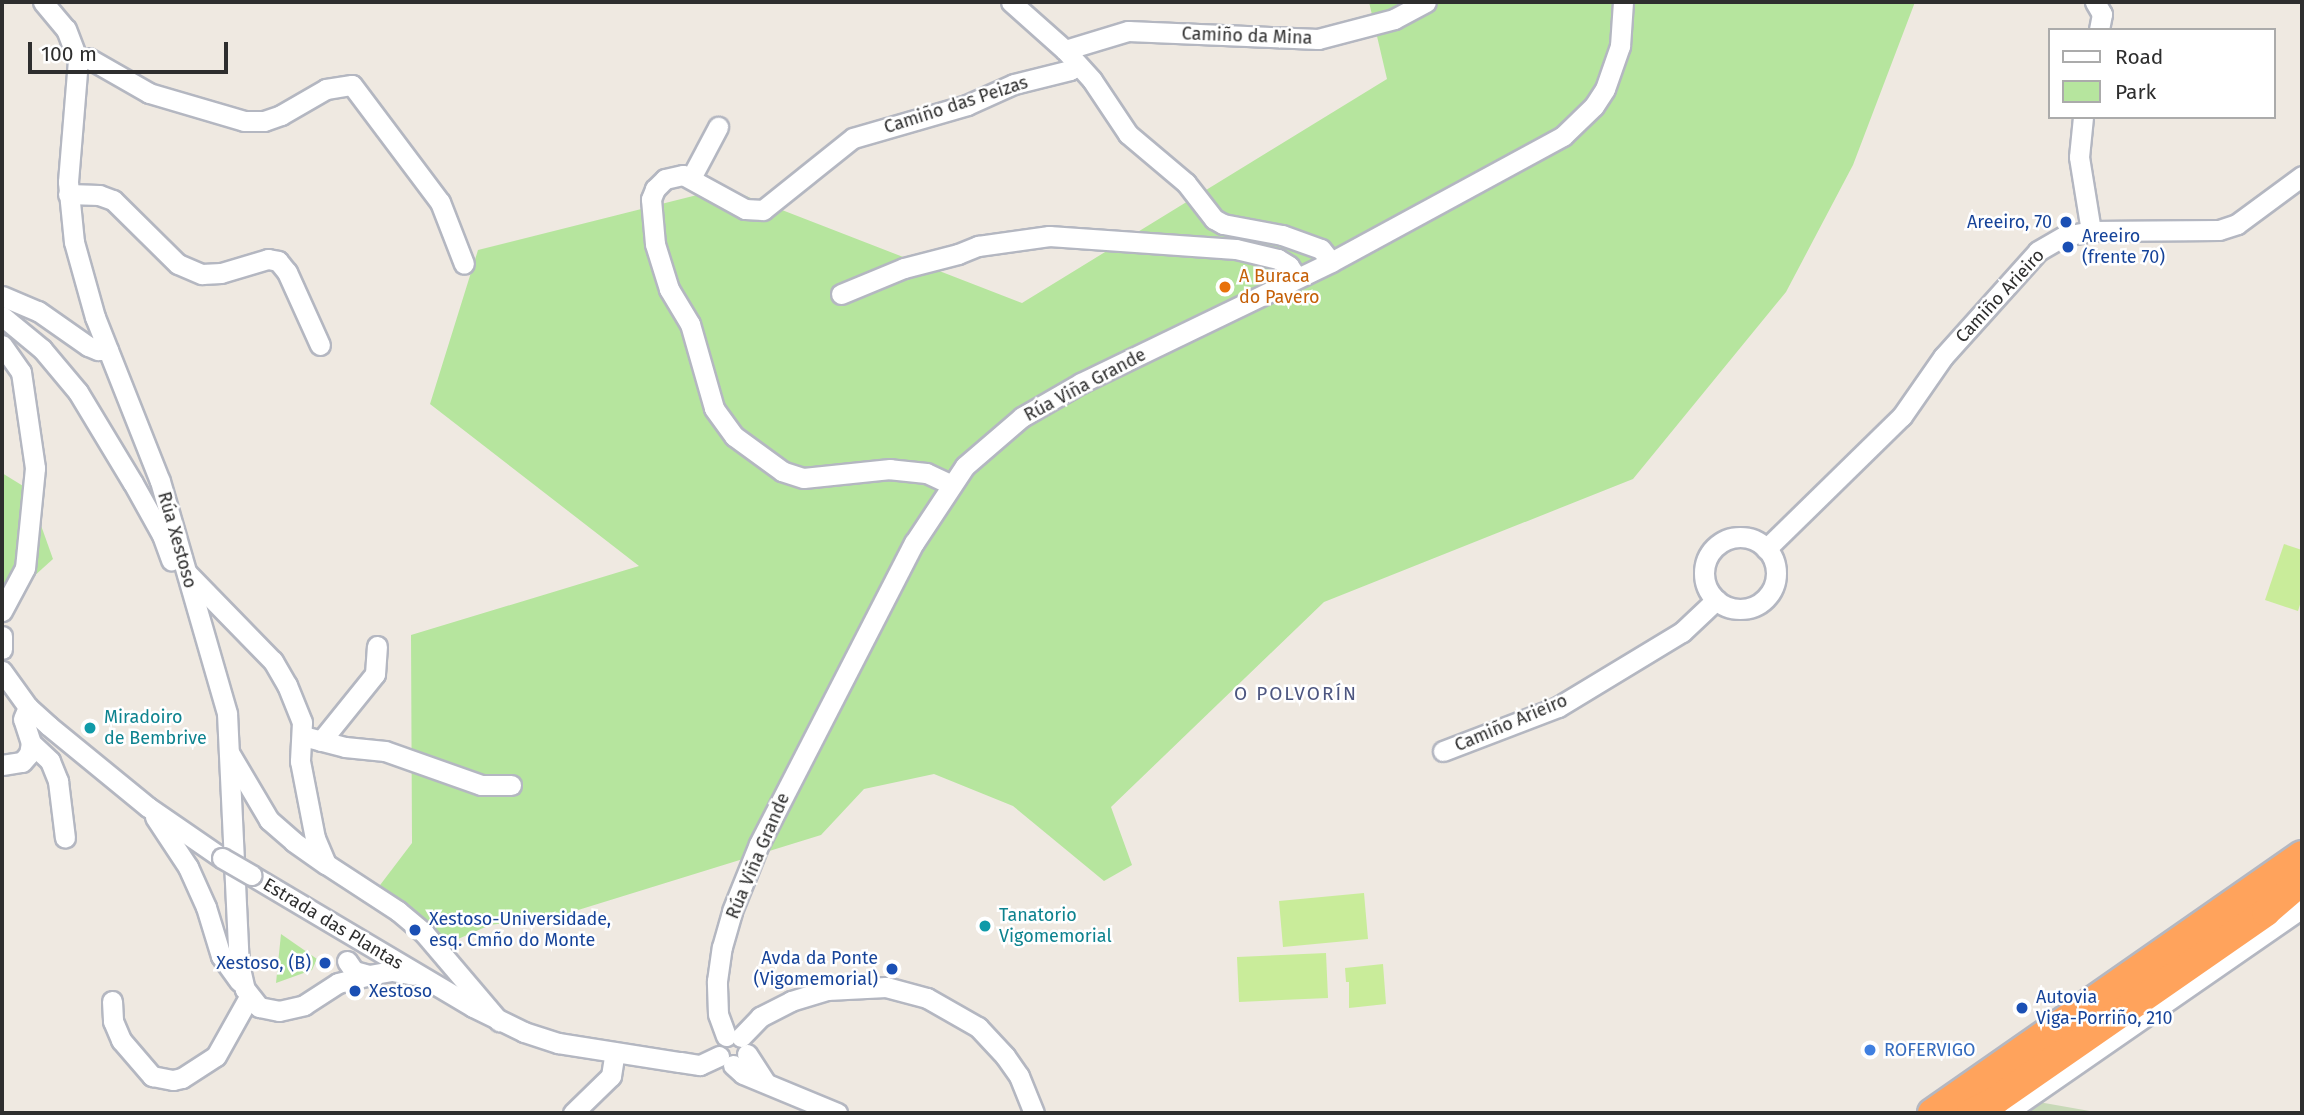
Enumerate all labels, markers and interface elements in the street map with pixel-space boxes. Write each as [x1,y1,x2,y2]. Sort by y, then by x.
street label: Camiño da Mina [1181,23,1313,49]
scale bar [32,28,231,72]
legend [2048,28,2276,119]
text: 100 m [41,41,97,67]
text: Road [2115,44,2163,70]
street label: Camiño das Peizas [881,72,1031,138]
text: Park [2115,79,2156,105]
place label: Areeiro, 70 [1967,211,2052,233]
marker: Areeiro, 70 [2058,214,2074,230]
place label: Areeiro (frente 70) [2082,226,2165,268]
marker: Areeiro (frente 70) [2060,239,2076,255]
street label: Camiño Arieiro [1951,245,2049,347]
place label: A Buraca do Pavero [1239,266,1320,308]
marker: A Buraca do Pavero [1217,279,1233,295]
street label: Rúa Viña Grande [1020,344,1150,426]
street label: Rúa Xestoso [153,489,201,591]
district label: O POLVORÍN [1235,683,1357,705]
street label: Camiño Arieiro [1451,690,1571,756]
place label: Miradoiro de Bembrive [104,707,207,750]
marker: Miradoiro de Bembrive [82,720,98,736]
street label: Rúa Viña Grande [722,790,794,922]
street label: Estrada das Plantas [259,874,407,974]
place label: Tanatorio Vigomemorial [999,905,1112,948]
place label: Xestoso-Universidade, esq. Cmño do Monte [429,909,611,951]
marker: Tanatorio Vigomemorial [977,918,993,934]
marker: Xestoso-Universidade, esq. Cmño do Monte [407,922,423,938]
place label: Avda da Ponte (Vigomemorial) [754,948,878,990]
place label: Xestoso, (B) [216,952,311,974]
marker: Xestoso, (B) [317,955,333,971]
marker: Avda da Ponte (Vigomemorial) [884,961,900,977]
place label: Xestoso [369,980,432,1002]
marker: Xestoso [347,983,363,999]
place label: Autovia Viga-Porriño, 210 [2036,987,2173,1030]
marker: Autovia Viga-Porriño, 210 [2014,1000,2030,1016]
place label: ROFERVIGO [1884,1039,1976,1061]
marker: ROFERVIGO [1862,1042,1878,1058]

